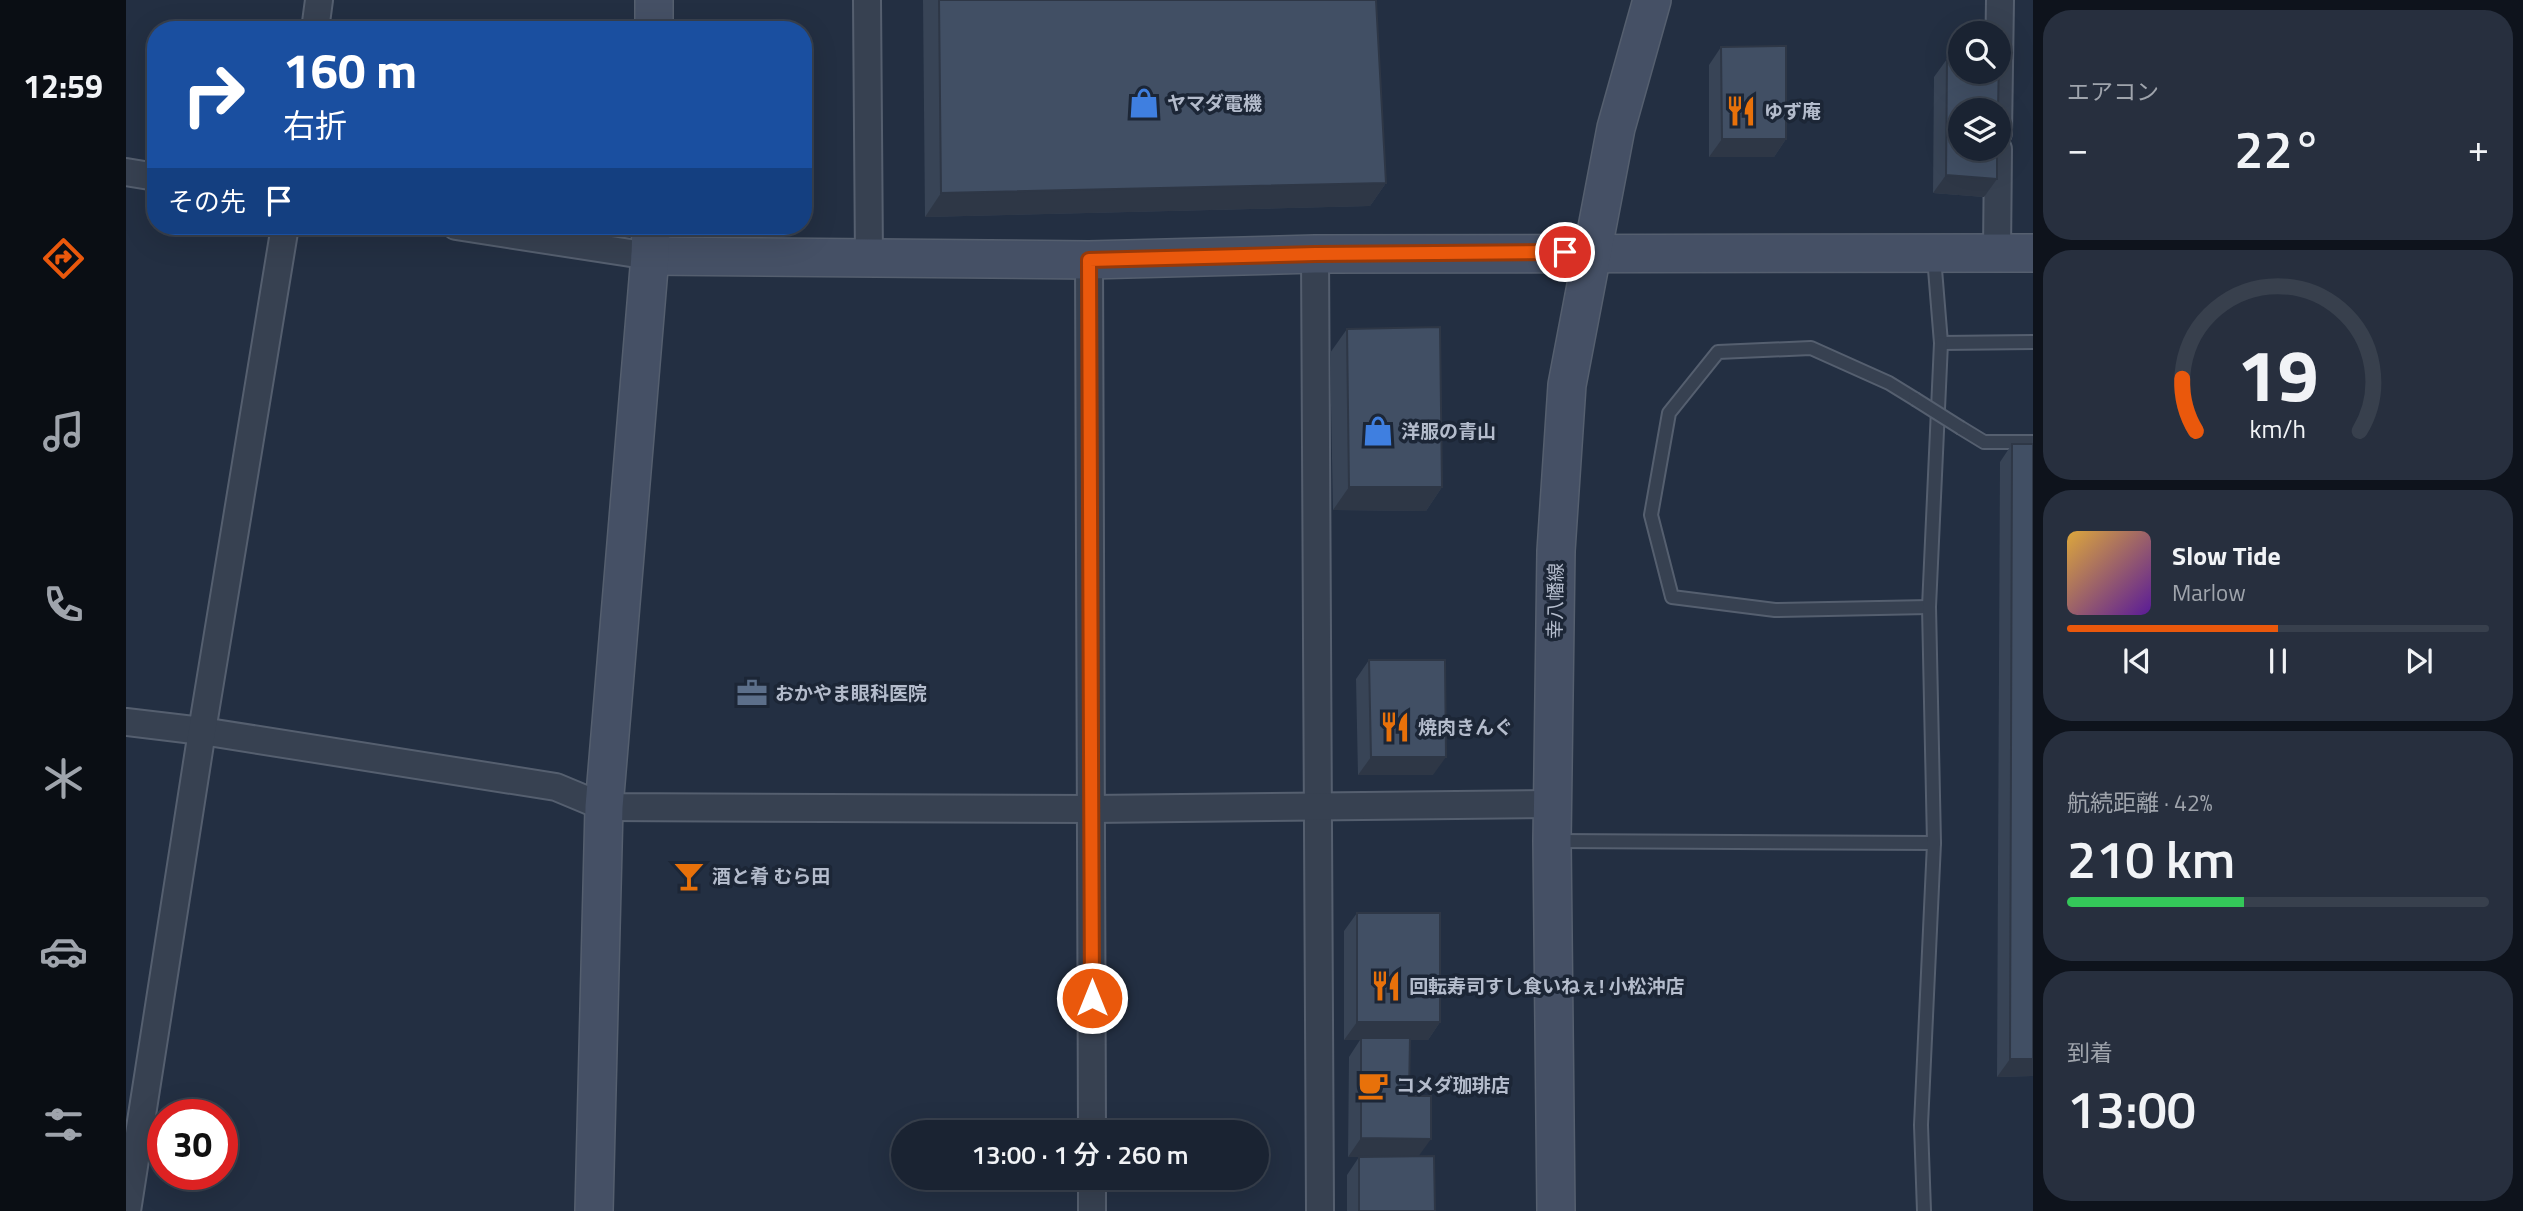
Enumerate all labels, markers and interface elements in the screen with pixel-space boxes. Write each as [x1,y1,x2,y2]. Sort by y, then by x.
map controls [1948,21,2011,161]
button: search [1948,21,2011,84]
text: 160 m [283,32,417,107]
icon: right [168,49,259,140]
text: 12:59 [23,62,103,110]
text: エアコン [2067,74,2159,109]
shop icon: ヤマダ電機 [1127,86,1161,120]
place label: ヤマダ電機 [1167,88,1262,117]
restaurant icon: ゆず庵 [1724,94,1758,128]
place label: ゆず庵 [1764,96,1821,125]
button: layers [1948,98,2011,161]
text: 右折 [283,101,347,149]
text: 22° [2234,109,2322,188]
text: − [2067,119,2088,177]
text: + [2468,119,2489,177]
text: その先 [168,182,246,221]
icon: arrive [260,182,298,220]
pin [1535,222,1595,282]
icon: arrive [1546,233,1584,271]
icon: directions [39,234,88,283]
text: 19 [2237,320,2319,430]
icon: music [39,407,88,456]
text: km/h [2250,410,2306,448]
shop icon: 洋服の青山 [1361,414,1395,448]
place label: 洋服の青山 [1401,416,1496,445]
text: Slow Tide [2172,536,2281,575]
street label: 幸八幡線 [1539,563,1570,639]
text: Marlow [2172,575,2246,610]
icon: phone [39,580,88,629]
icon: previous [2118,642,2156,680]
icon: pause [2259,642,2297,680]
icon: next [2400,642,2438,680]
office icon: おかやま眼科医院 [735,676,769,710]
place label: おかやま眼科医院 [775,678,927,707]
restaurant icon: 焼肉きんぐ [1378,710,1412,744]
place label: 焼肉きんぐ [1418,712,1513,741]
icon: climate [39,754,88,803]
text: 航続距離 · 42% [2067,785,2213,820]
text: 210 km [2067,819,2235,898]
bar icon: 酒と肴 むら田 [672,859,706,893]
place label: 酒と肴 むら田 [712,861,830,890]
icon: car [39,927,88,976]
position arrow [1055,961,1129,1035]
restaurant icon: 回転寿司すし食いねぇ! 小松沖店 [1369,969,1403,1003]
place label: 回転寿司すし食いねぇ! 小松沖店 [1409,971,1685,1000]
text: 到着 [2067,1035,2113,1070]
cafe icon: コメダ珈琲店 [1356,1068,1390,1102]
text: 13:00 [2067,1069,2196,1148]
place label: コメダ珈琲店 [1396,1070,1510,1099]
speed limit sign: 30 [147,1099,238,1190]
icon: filters [39,1100,88,1149]
text: 13:00 · 1 分 · 260 m [971,1135,1189,1174]

